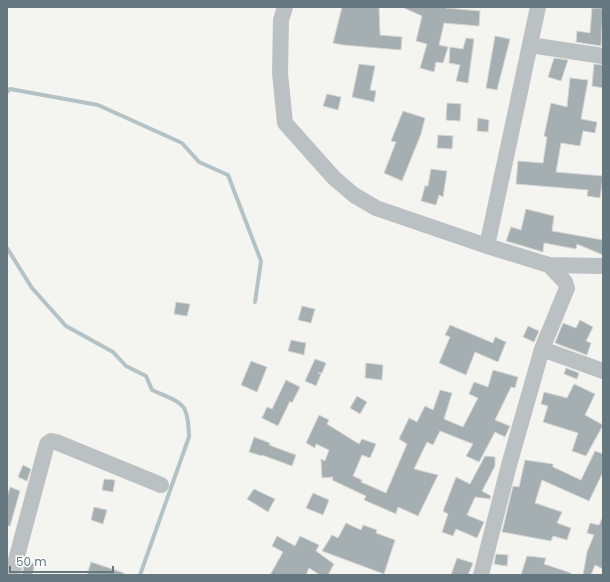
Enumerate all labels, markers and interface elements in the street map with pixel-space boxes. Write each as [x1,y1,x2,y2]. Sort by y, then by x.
scale bar [10,548,113,574]
text: 50 m [16,553,47,570]

